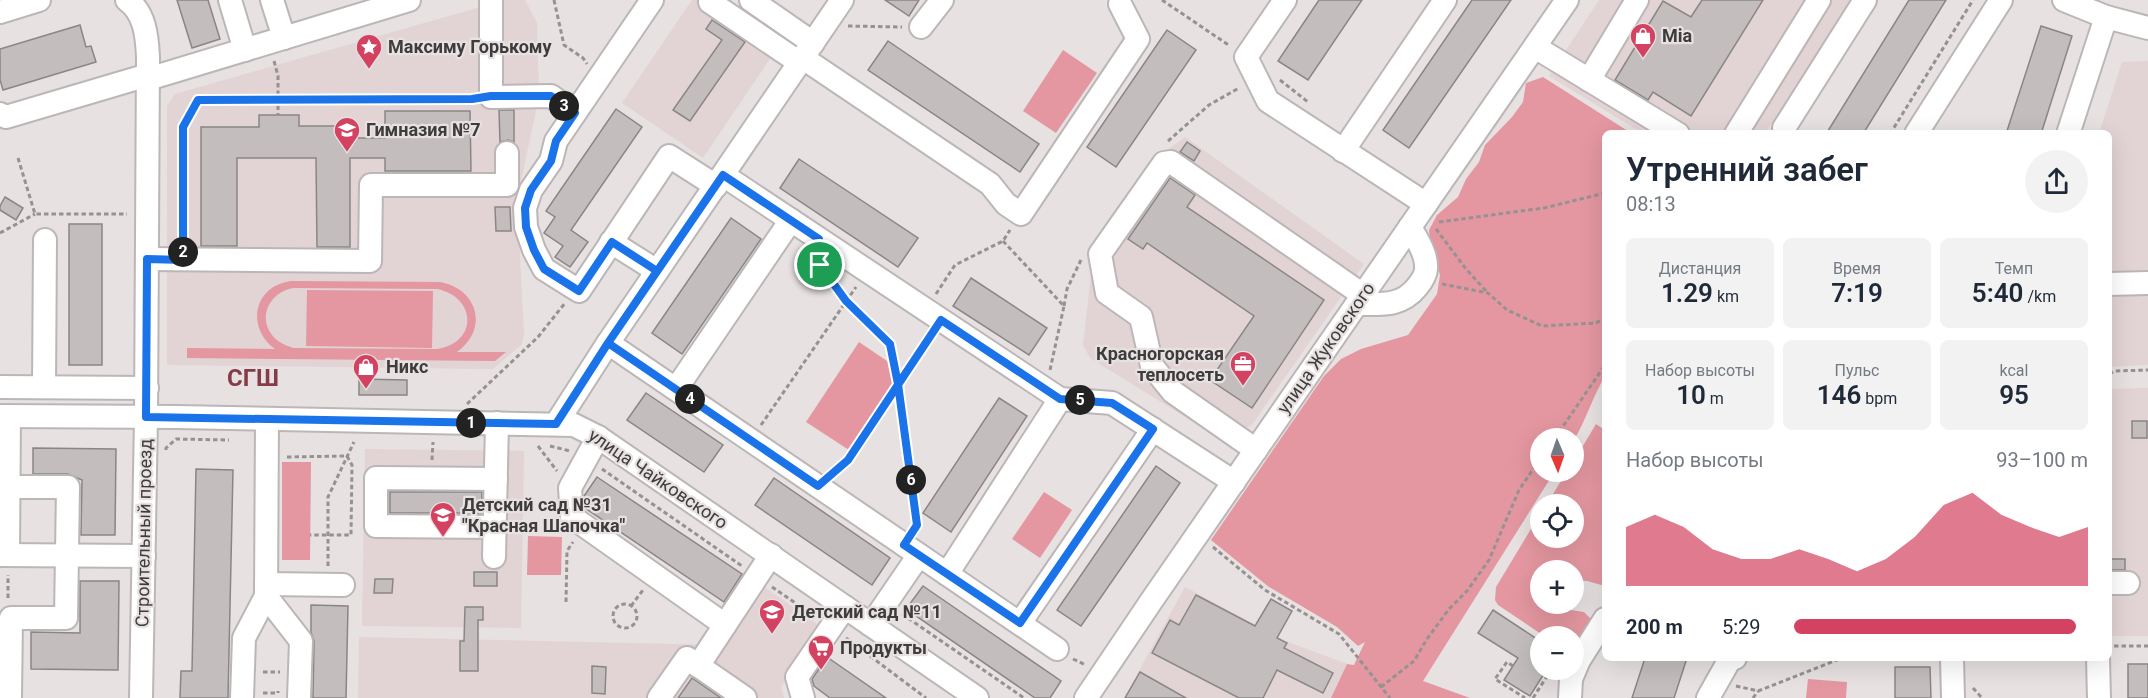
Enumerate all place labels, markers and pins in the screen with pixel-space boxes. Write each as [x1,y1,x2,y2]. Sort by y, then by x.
shop icon: Mia [1628,21,1658,59]
place label: Mia [1662,25,1693,46]
place icon: Максиму Горькому [354,32,384,70]
place label: Максиму Горькому [388,36,553,57]
pin: 3 [549,91,579,121]
school or university icon: Гимназия №7 [332,115,362,153]
place label: Гимназия №7 [366,119,481,140]
pin: 2 [168,237,198,267]
pin [794,239,845,290]
place label: Красногорская теплосеть [1096,343,1224,385]
office icon: Красногорская теплосеть [1228,349,1258,387]
shop icon: Никс [351,352,381,390]
place label: Никс [386,356,428,377]
pin: 4 [675,384,705,414]
pin: 5 [1065,385,1095,415]
pin: 1 [456,408,486,438]
pin: 6 [896,465,926,495]
place label: Детский сад №31 "Красная Шапочка" [462,494,625,536]
school or university icon: Детский сад №31 "Красная Шапочка" [428,500,458,538]
school or university icon: Детский сад №11 [757,597,787,635]
place label: Детский сад №11 [792,601,942,622]
supermarket icon: Продукты [806,633,836,671]
place label: Продукты [840,637,927,658]

